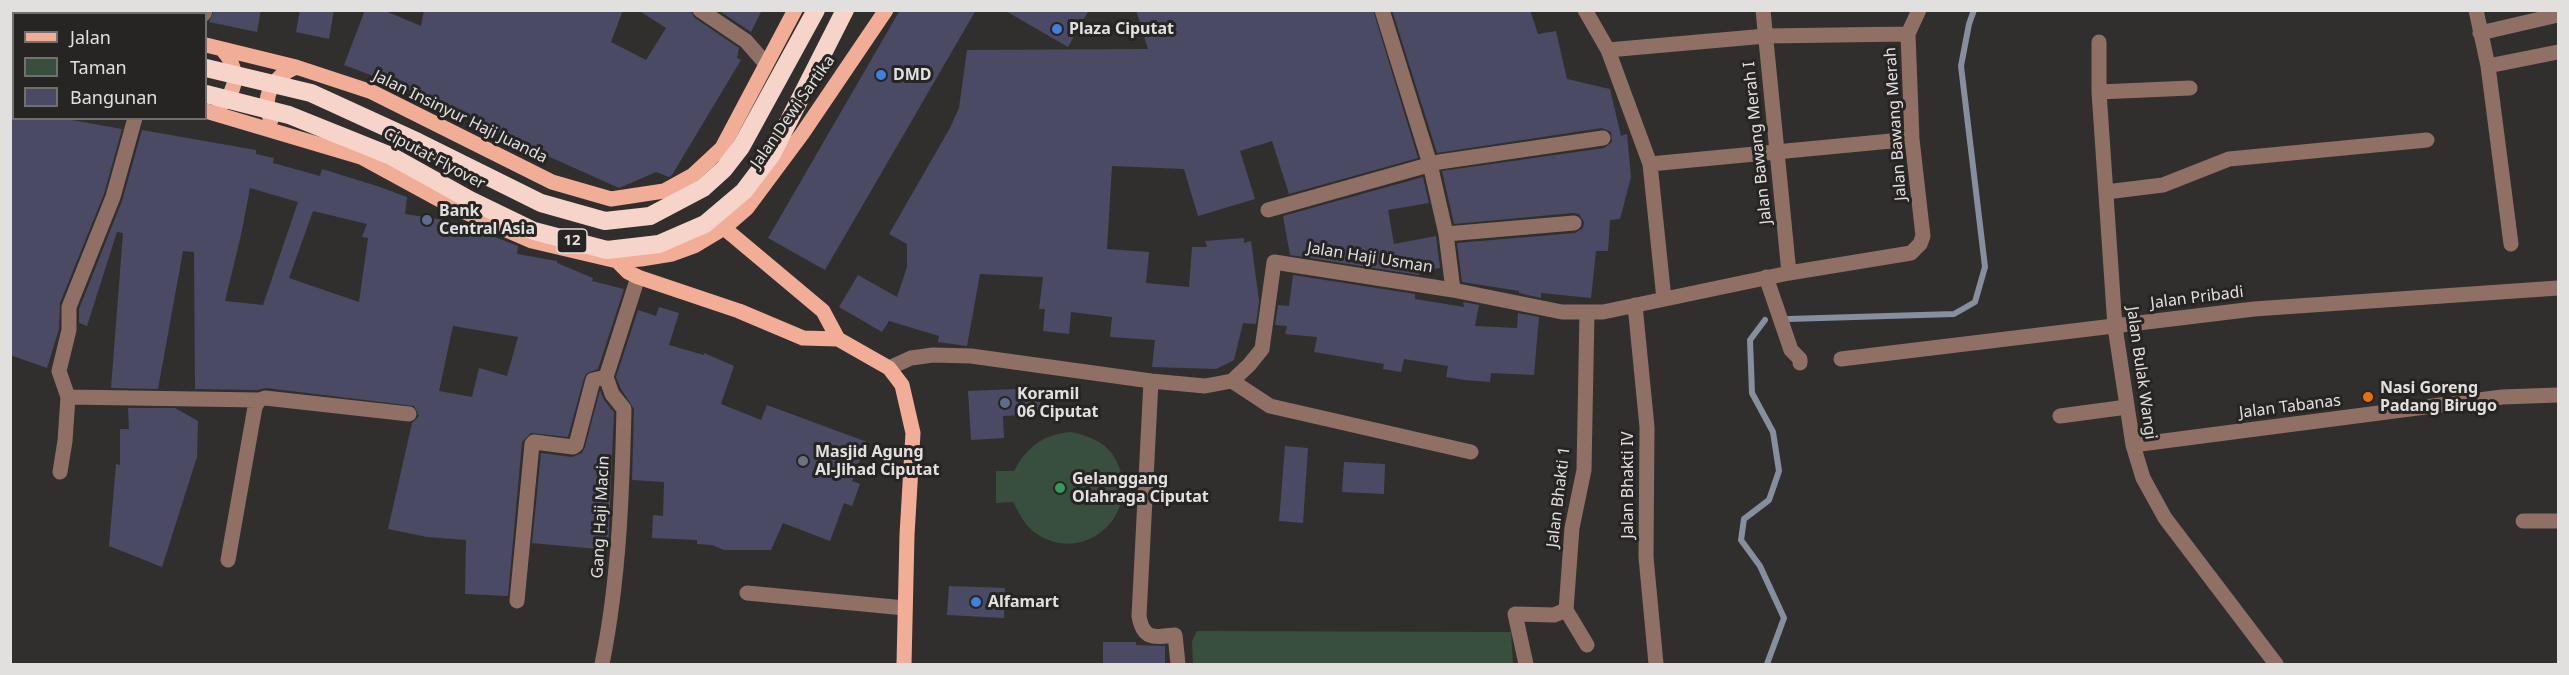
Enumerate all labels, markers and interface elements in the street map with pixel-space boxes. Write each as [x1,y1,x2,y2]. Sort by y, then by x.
legend [12,12,207,120]
place label: Plaza Ciputat [1069,19,1174,39]
marker: Plaza Ciputat [1050,22,1064,36]
text: Jalan [70,25,111,49]
street label: Jalan Bawang Merah [1881,47,1911,201]
street label: Jalan Dewi Sartika [747,52,839,172]
text: Taman [70,55,127,79]
street label: Jalan Bawang Merah I [1740,61,1776,225]
place label: DMD [893,65,932,85]
street label: Jalan Insinyur Haji Juanda [370,66,550,168]
marker: DMD [874,68,888,82]
text: Bangunan [70,85,157,109]
street label: Ciputat Flyover [380,124,488,194]
place label: Bank Central Asia [439,201,535,239]
marker: Bank Central Asia [420,213,434,227]
road number: 12 [557,229,587,253]
street label: Jalan Haji Usman [1306,239,1434,277]
street label: Jalan Pribadi [2149,283,2245,313]
street label: Jalan Bulak Wangi [2122,305,2160,441]
place label: Nasi Goreng Padang Birugo [2380,378,2497,416]
place label: Koramil 06 Ciputat [1017,384,1099,422]
marker: Nasi Goreng Padang Birugo [2361,390,2375,404]
street label: Jalan Tabanas [2238,391,2342,423]
marker: Koramil 06 Ciputat [998,396,1012,410]
street label: Jalan Bhakti IV [1618,431,1638,539]
place label: Masjid Agung Al-Jihad Ciputat [815,442,939,480]
street label: Jalan Bhakti 1 [1543,445,1575,549]
marker: Masjid Agung Al-Jihad Ciputat [796,454,810,468]
street label: Gang Haji Macin [588,455,614,579]
place label: Gelanggang Olahraga Ciputat [1072,469,1209,507]
marker: Gelanggang Olahraga Ciputat [1053,481,1067,495]
place label: Alfamart [988,592,1059,612]
marker: Alfamart [969,595,983,609]

